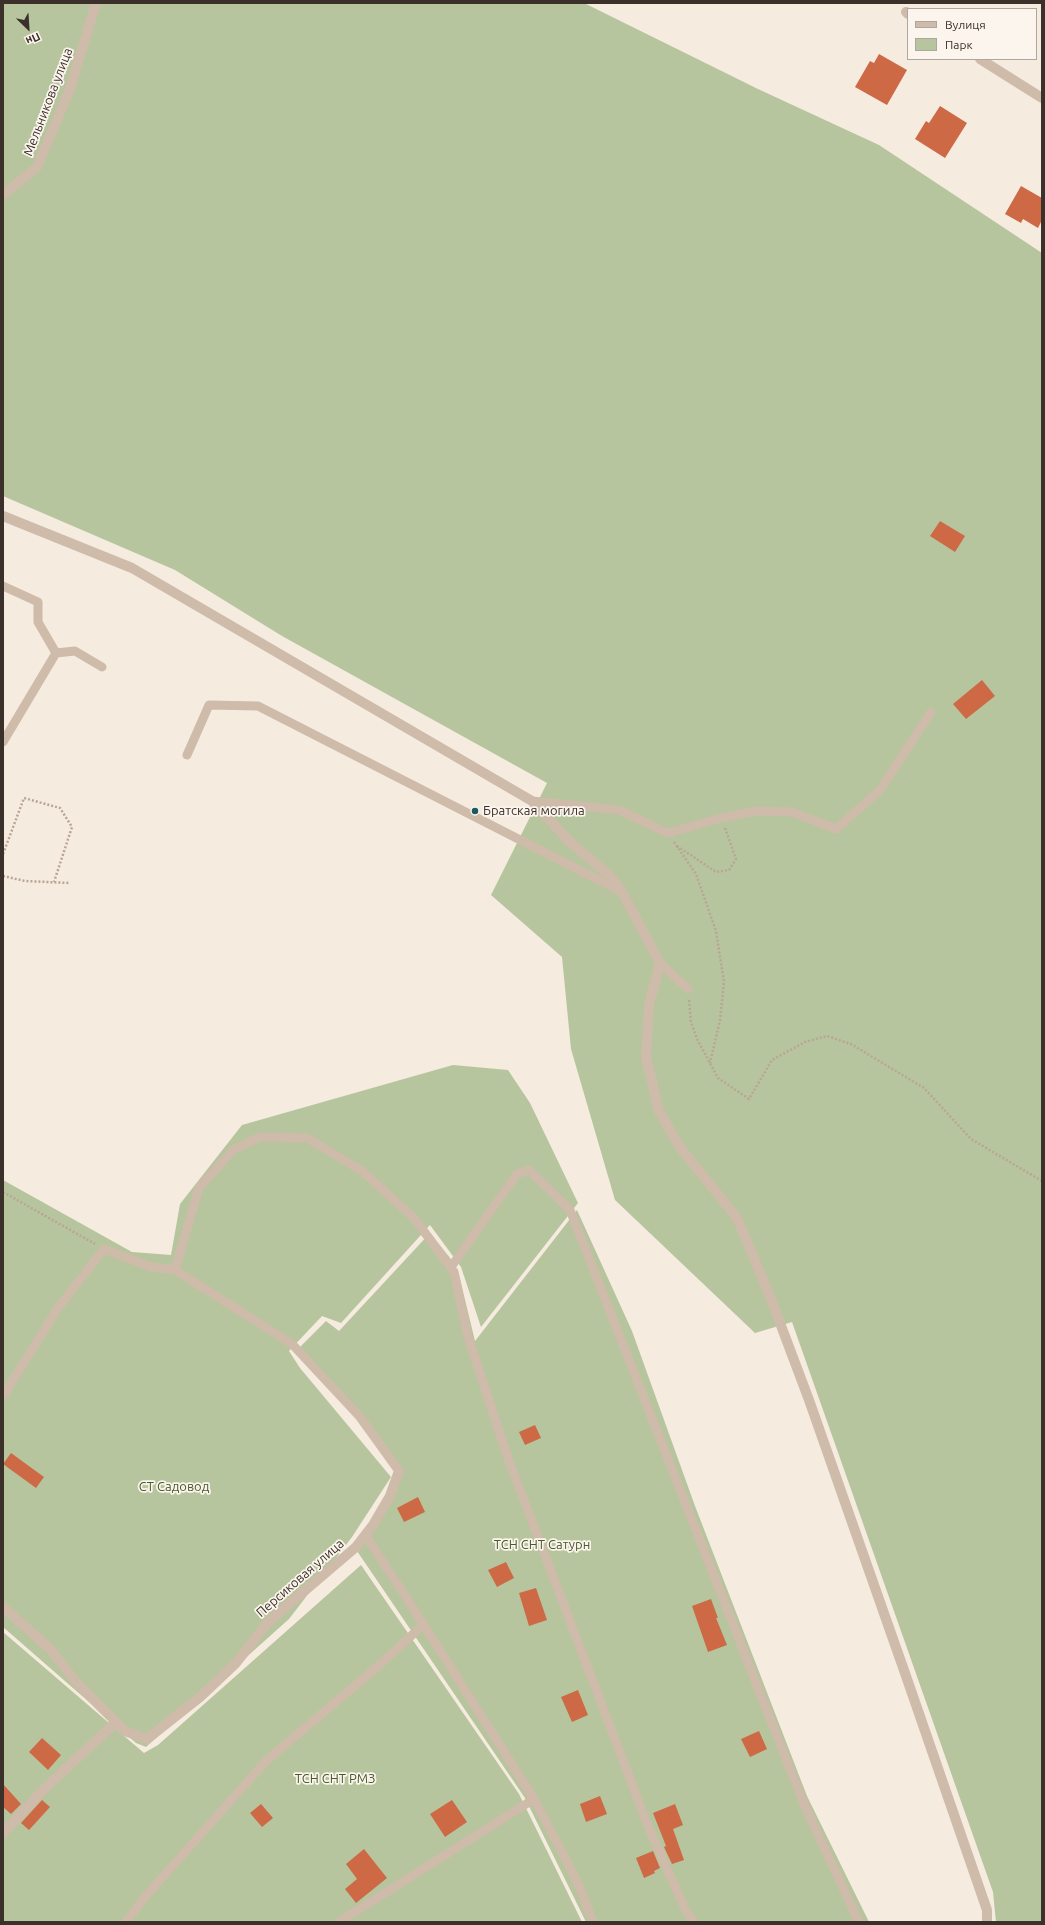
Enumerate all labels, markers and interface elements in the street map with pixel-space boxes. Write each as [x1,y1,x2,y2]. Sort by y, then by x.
north arrow [8,8,48,48]
legend [907,8,1037,60]
text: Вулиця [945,18,986,31]
text: Пн [24,30,42,47]
text: Парк [945,38,973,51]
street label: Мельникова улица [20,46,76,158]
place label: Братская могила [483,803,585,819]
marker: Братская могила [470,806,480,816]
park label: СТ Садовод [139,1479,209,1495]
street label: Персиковая улица [253,1536,347,1620]
park label: ТСН СНТ Сатурн [494,1537,590,1553]
park label: ТСН СНТ РМЗ [295,1771,375,1787]

